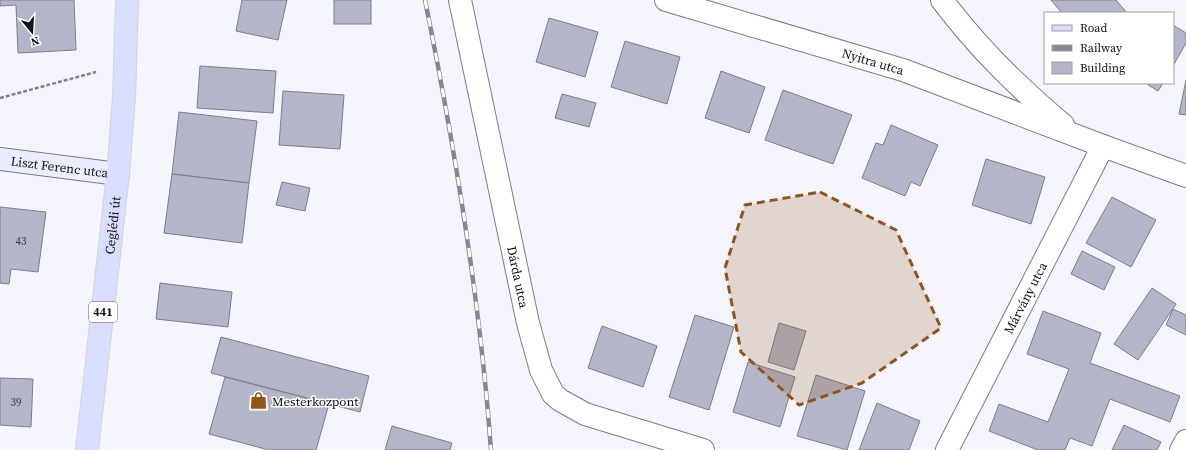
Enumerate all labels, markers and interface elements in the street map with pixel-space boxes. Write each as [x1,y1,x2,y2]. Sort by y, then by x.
north arrow [12,12,52,52]
legend [1044,12,1174,84]
text: Road [1080,20,1107,36]
text: N [29,33,41,49]
text: Railway [1080,40,1123,56]
street label: Nyitra utca [840,44,906,79]
text: Building [1080,60,1125,76]
street label: Liszt Ferenc utca [10,152,110,182]
street label: Ceglédi út [101,195,124,255]
house number: 43 [16,234,27,249]
street label: Dárda utca [503,245,533,310]
street label: Márvány utca [1000,259,1051,337]
road number: 441 [89,302,117,322]
shop icon: Mesterkozpont [249,391,269,411]
place label: Mesterkozpont [272,393,359,410]
house number: 39 [11,395,22,410]

